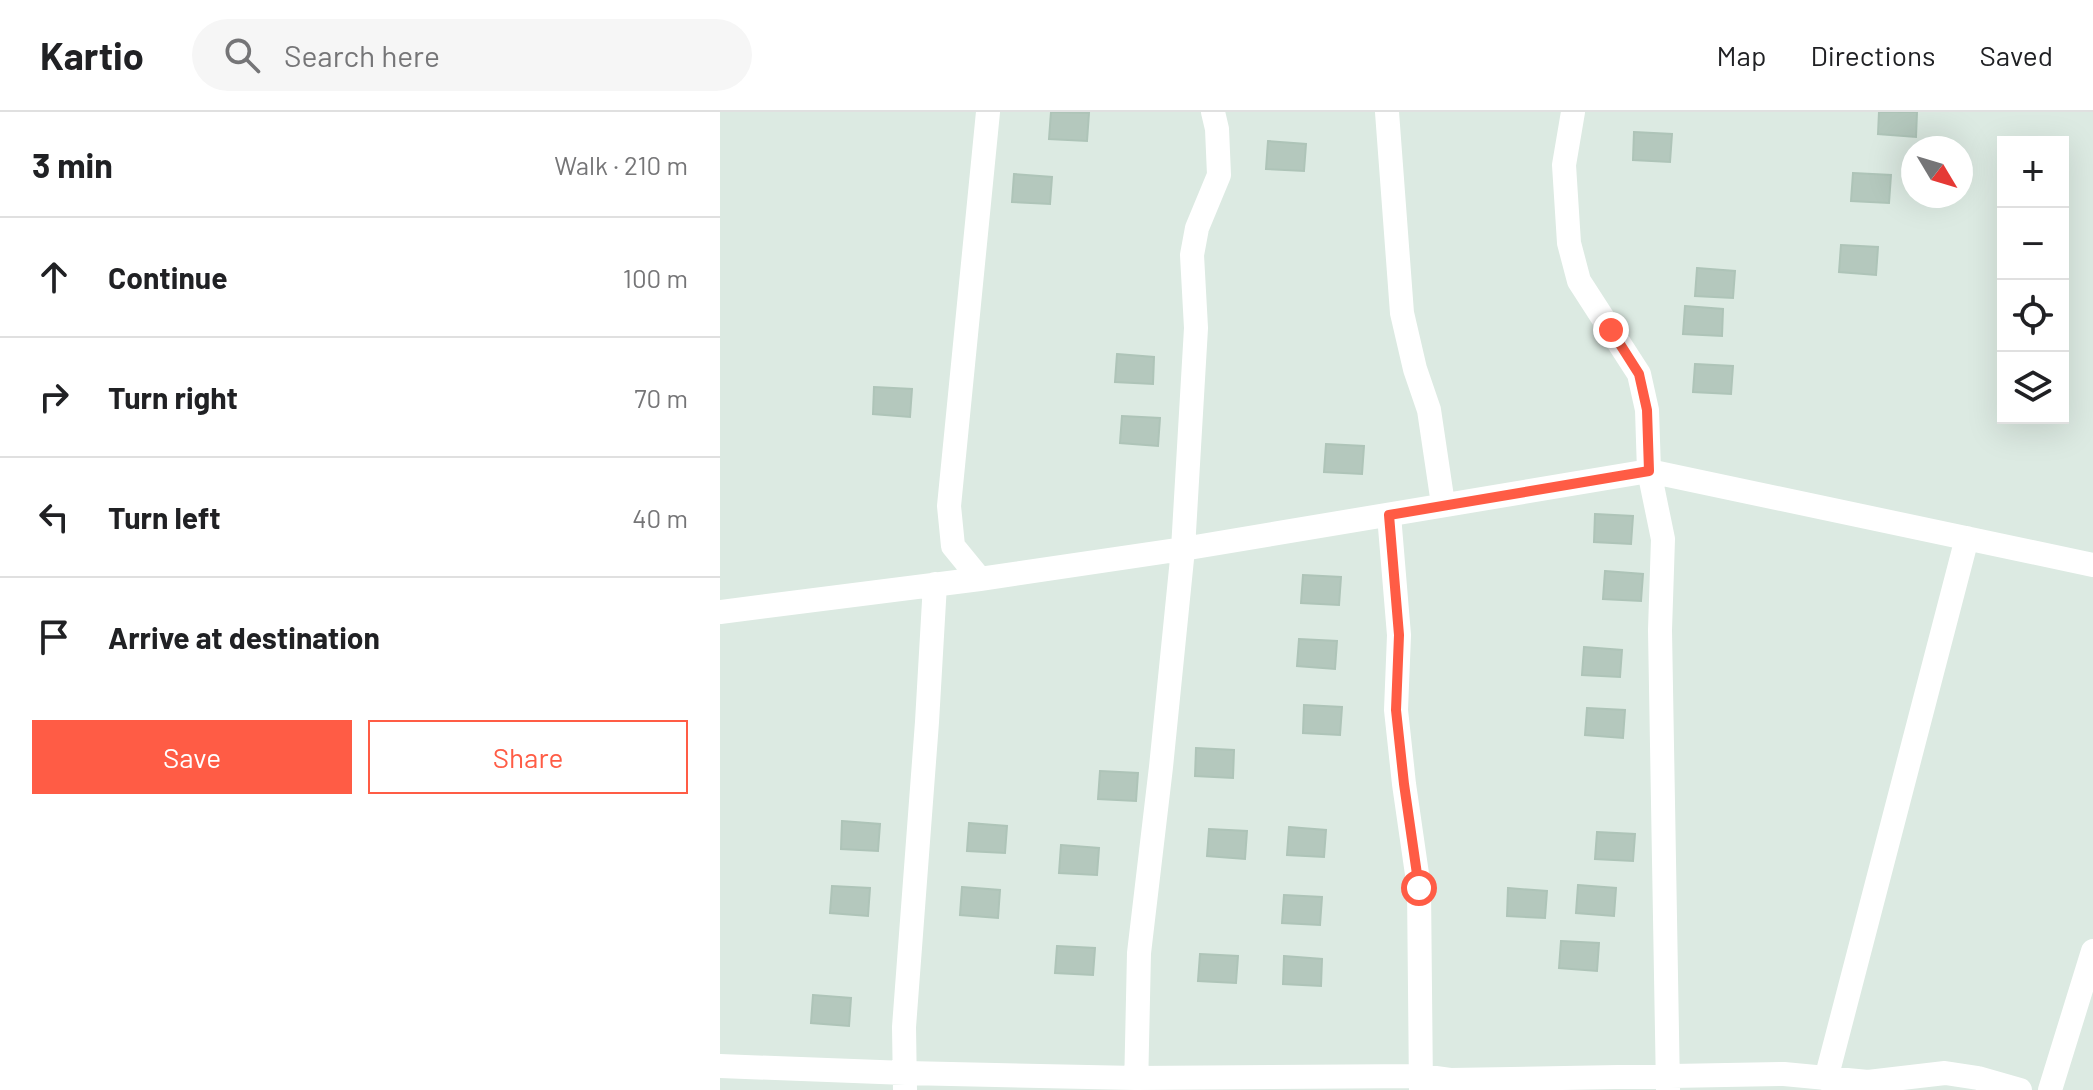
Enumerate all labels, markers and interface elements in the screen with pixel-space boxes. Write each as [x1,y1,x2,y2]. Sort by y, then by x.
search box [192,19,752,91]
text: Kartio [40,32,144,78]
icon: search [220,33,264,77]
text: Search here [284,37,440,73]
text: Map [1717,38,1766,72]
text: Directions [1810,38,1936,72]
text: Saved [1980,38,2053,72]
north arrow [1901,136,1973,208]
map controls [1997,136,2069,424]
button: + [1997,136,2069,208]
text: 3 min [32,144,113,185]
text: Walk · 210 m [554,149,688,180]
button: − [1997,208,2069,280]
icon: ahead [32,255,76,299]
text: Continue [108,259,228,295]
text: 100 m [623,262,688,293]
button: locate [1997,280,2069,352]
route end [1593,312,1629,348]
button: layers [1997,352,2069,424]
icon: right [32,375,76,419]
text: Turn right [108,379,238,415]
text: 70 m [634,382,688,413]
icon: left [32,495,76,539]
text: Turn left [108,499,221,535]
text: 40 m [632,502,688,533]
icon: arrive [32,615,76,659]
text: Arrive at destination [108,619,380,655]
button: Save [32,720,352,794]
button: Share [368,720,688,794]
route start [1401,870,1437,906]

